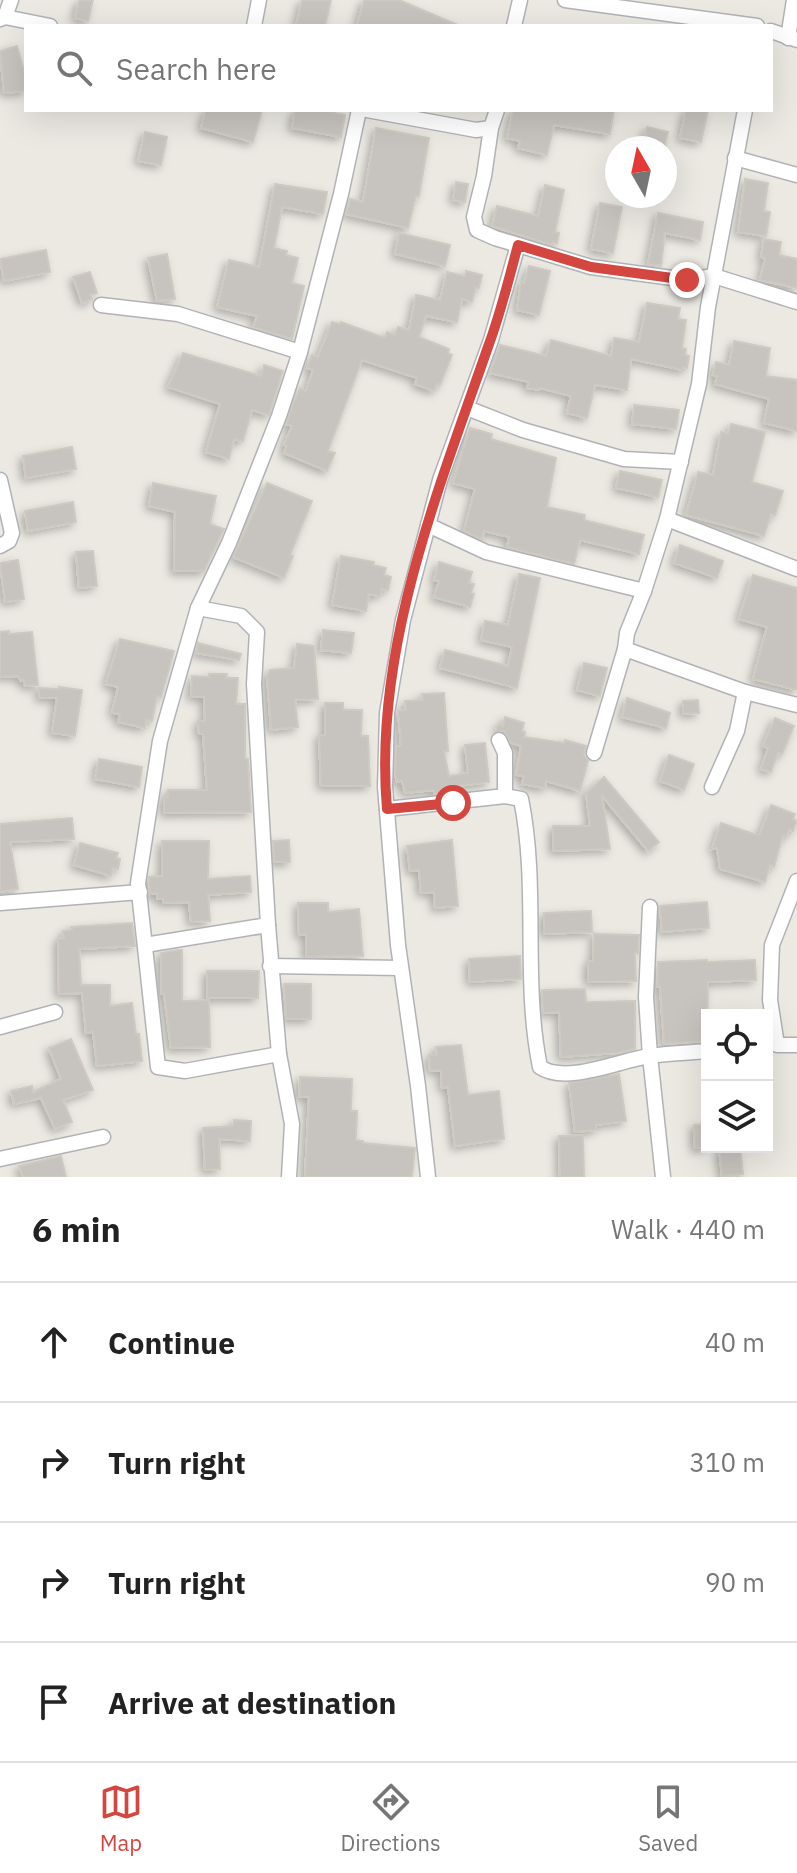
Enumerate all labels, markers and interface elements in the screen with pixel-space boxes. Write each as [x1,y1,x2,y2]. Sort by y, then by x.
search box [24,24,773,112]
icon: search [52,46,96,90]
text: Search here [116,49,277,88]
north arrow [605,136,677,208]
route end [669,262,705,298]
route start [435,785,471,821]
map controls [701,1009,773,1153]
button: locate [701,1009,773,1081]
button: layers [701,1081,773,1153]
text: 6 min [32,1207,121,1251]
text: Walk · 440 m [611,1212,765,1246]
icon: ahead [32,1320,76,1364]
text: Continue [108,1323,235,1362]
text: 40 m [705,1325,765,1359]
icon: right [32,1440,76,1484]
text: Turn right [108,1443,246,1482]
text: 310 m [689,1445,765,1479]
icon: right [32,1560,76,1604]
text: Turn right [108,1563,246,1602]
text: 90 m [705,1565,765,1599]
icon: arrive [32,1680,76,1724]
text: Arrive at destination [108,1683,396,1722]
tab: Map [99,1780,143,1857]
tab: Directions [341,1780,441,1857]
tab: Saved [638,1780,698,1857]

